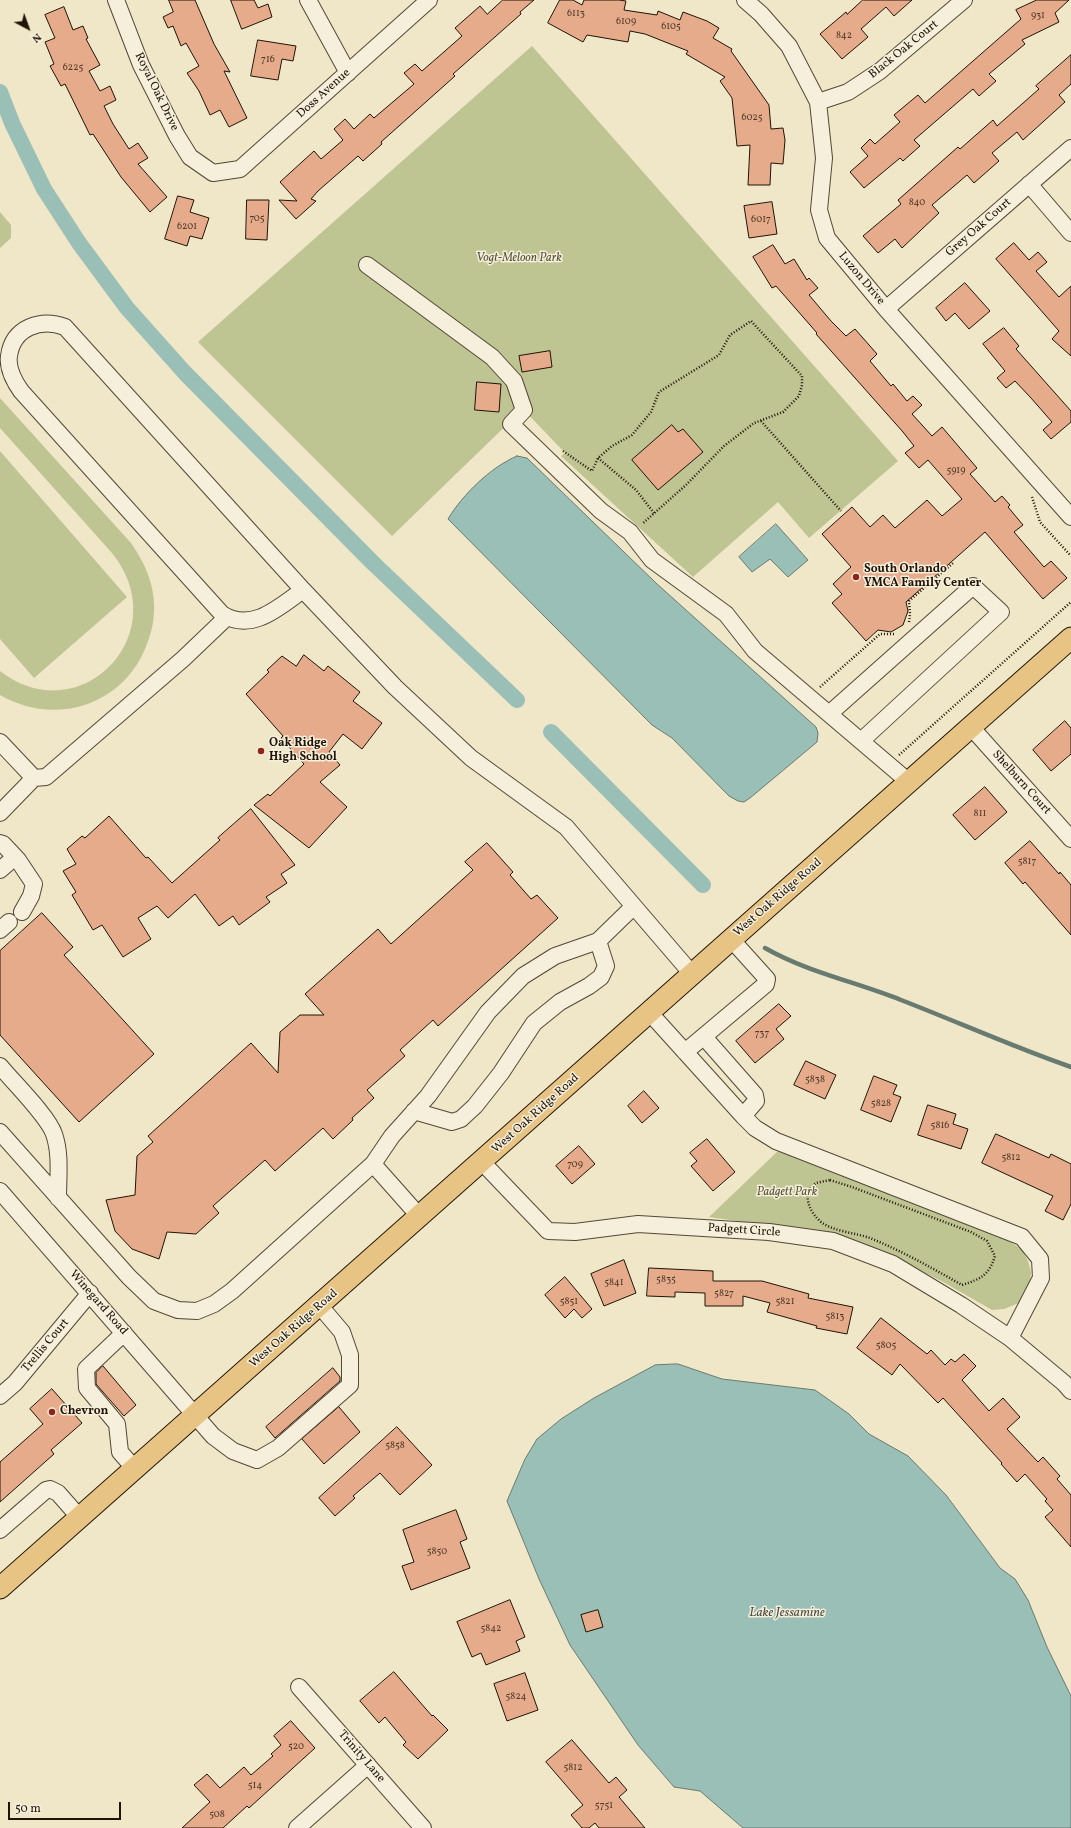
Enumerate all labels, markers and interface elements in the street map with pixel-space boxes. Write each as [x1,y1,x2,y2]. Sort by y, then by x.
north arrow [8,8,48,48]
house number: 6113 [567,8,585,20]
house number: 931 [1031,10,1045,22]
house number: 6109 [616,16,636,28]
street label: Black Oak Court [866,18,942,82]
house number: 6105 [661,21,681,33]
text: N [28,29,44,46]
house number: 842 [836,30,852,42]
street label: Royal Oak Drive [131,50,181,134]
house number: 716 [261,54,275,66]
house number: 6225 [63,62,83,74]
street label: Doss Avenue [294,66,354,122]
house number: 6025 [741,112,763,124]
street label: Grey Oak Court [943,196,1015,260]
house number: 840 [909,197,925,209]
house number: 705 [249,213,265,225]
house number: 6017 [751,214,771,226]
house number: 6201 [177,221,197,233]
street label: Luzon Drive [835,250,887,308]
park label: Vogt-Meloon Park [476,252,562,266]
house number: 5919 [947,465,965,477]
place label: South Orlando YMCA Family Center [864,563,981,591]
marker: South Orlando YMCA Family Center [851,572,861,582]
place label: Oak Ridge High School [269,737,337,765]
marker: Oak Ridge High School [256,746,266,756]
street label: Shelburn Court [988,748,1054,818]
house number: 811 [974,808,986,820]
street label: West Oak Ridge Road [731,856,825,940]
house number: 5817 [1018,856,1036,868]
house number: 737 [755,1028,769,1040]
street label: West Oak Ridge Road [490,1071,582,1157]
house number: 5838 [805,1074,825,1086]
house number: 5828 [871,1098,891,1110]
house number: 5816 [931,1120,949,1132]
house number: 5812 [1001,1152,1021,1164]
house number: 709 [567,1159,583,1171]
park label: Padgett Park [757,1186,817,1200]
street label: Padgett Circle [707,1221,781,1241]
street label: Winegard Road [66,1268,130,1338]
house number: 5835 [656,1274,676,1286]
house number: 5841 [604,1277,624,1289]
street label: West Oak Ridge Road [247,1287,341,1371]
house number: 5827 [714,1288,734,1300]
house number: 5851 [560,1296,578,1308]
house number: 5821 [775,1296,795,1308]
house number: 5813 [826,1311,844,1323]
street label: Trellis Court [19,1316,73,1376]
house number: 5805 [876,1340,896,1352]
place label: Chevron [60,1405,108,1419]
marker: Chevron [47,1407,57,1417]
house number: 5858 [385,1440,405,1452]
house number: 5850 [427,1546,447,1558]
water label: Lake Jessamine [749,1606,825,1622]
house number: 5842 [481,1623,501,1635]
house number: 5824 [506,1691,526,1703]
street label: Trinity Lane [334,1728,388,1786]
house number: 520 [288,1741,304,1753]
house number: 5812 [563,1762,583,1774]
house number: 514 [248,1780,262,1792]
scale bar [10,1794,123,1820]
house number: 5751 [595,1800,613,1812]
text: 50 m [15,1801,41,1817]
house number: 508 [209,1809,225,1821]

